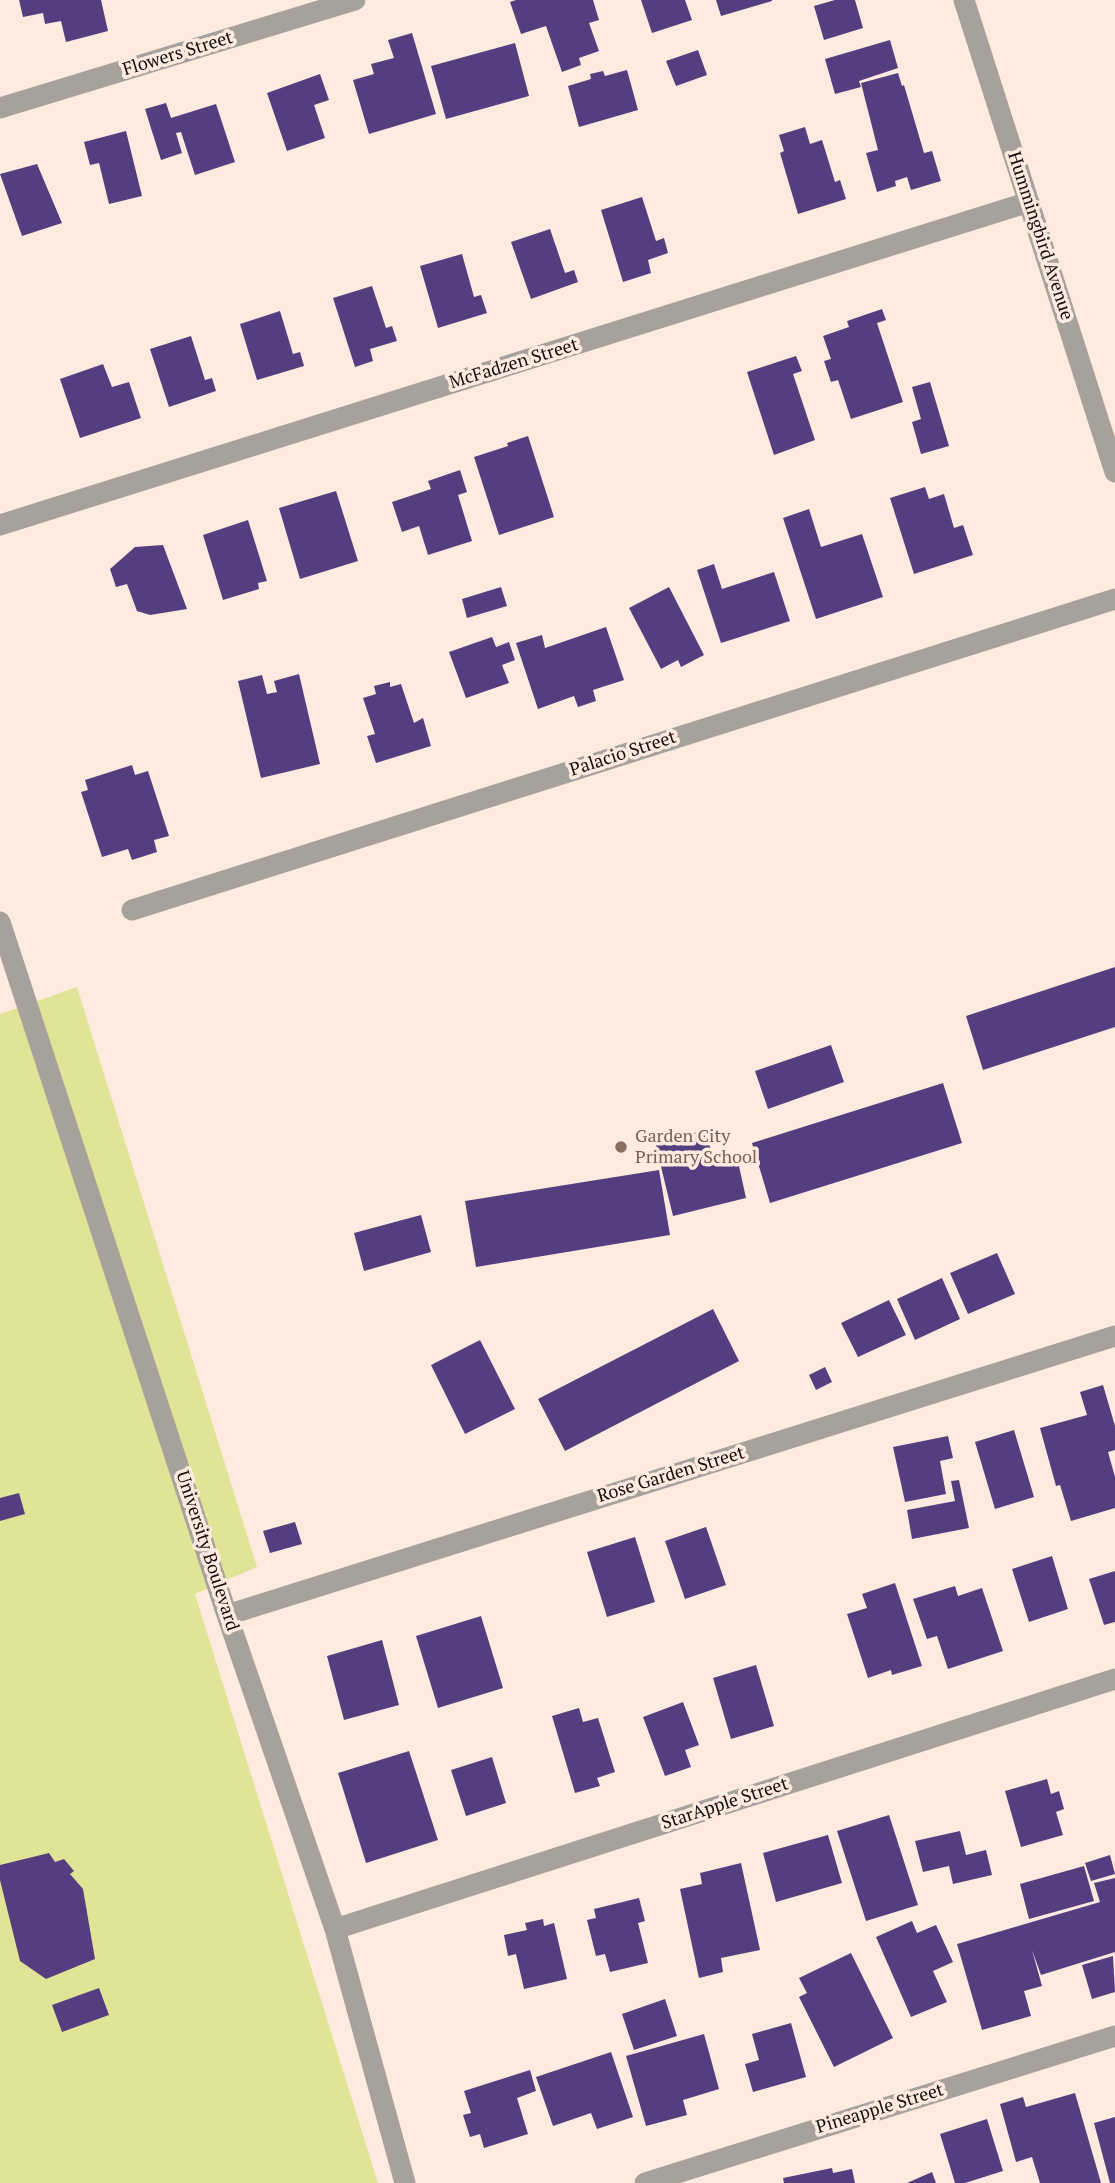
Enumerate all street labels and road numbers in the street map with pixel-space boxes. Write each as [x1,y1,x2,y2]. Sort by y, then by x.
street label: Flowers Street [120,27,236,81]
street label: Hummingbird Avenue [1003,149,1077,323]
street label: McFadzen Street [447,334,581,394]
street label: Palacio Street [567,727,679,781]
street label: Rose Garden Street [595,1442,747,1508]
street label: University Boulevard [171,1468,243,1634]
street label: StarApple Street [659,1773,791,1835]
street label: Pineapple Street [814,2079,946,2139]

